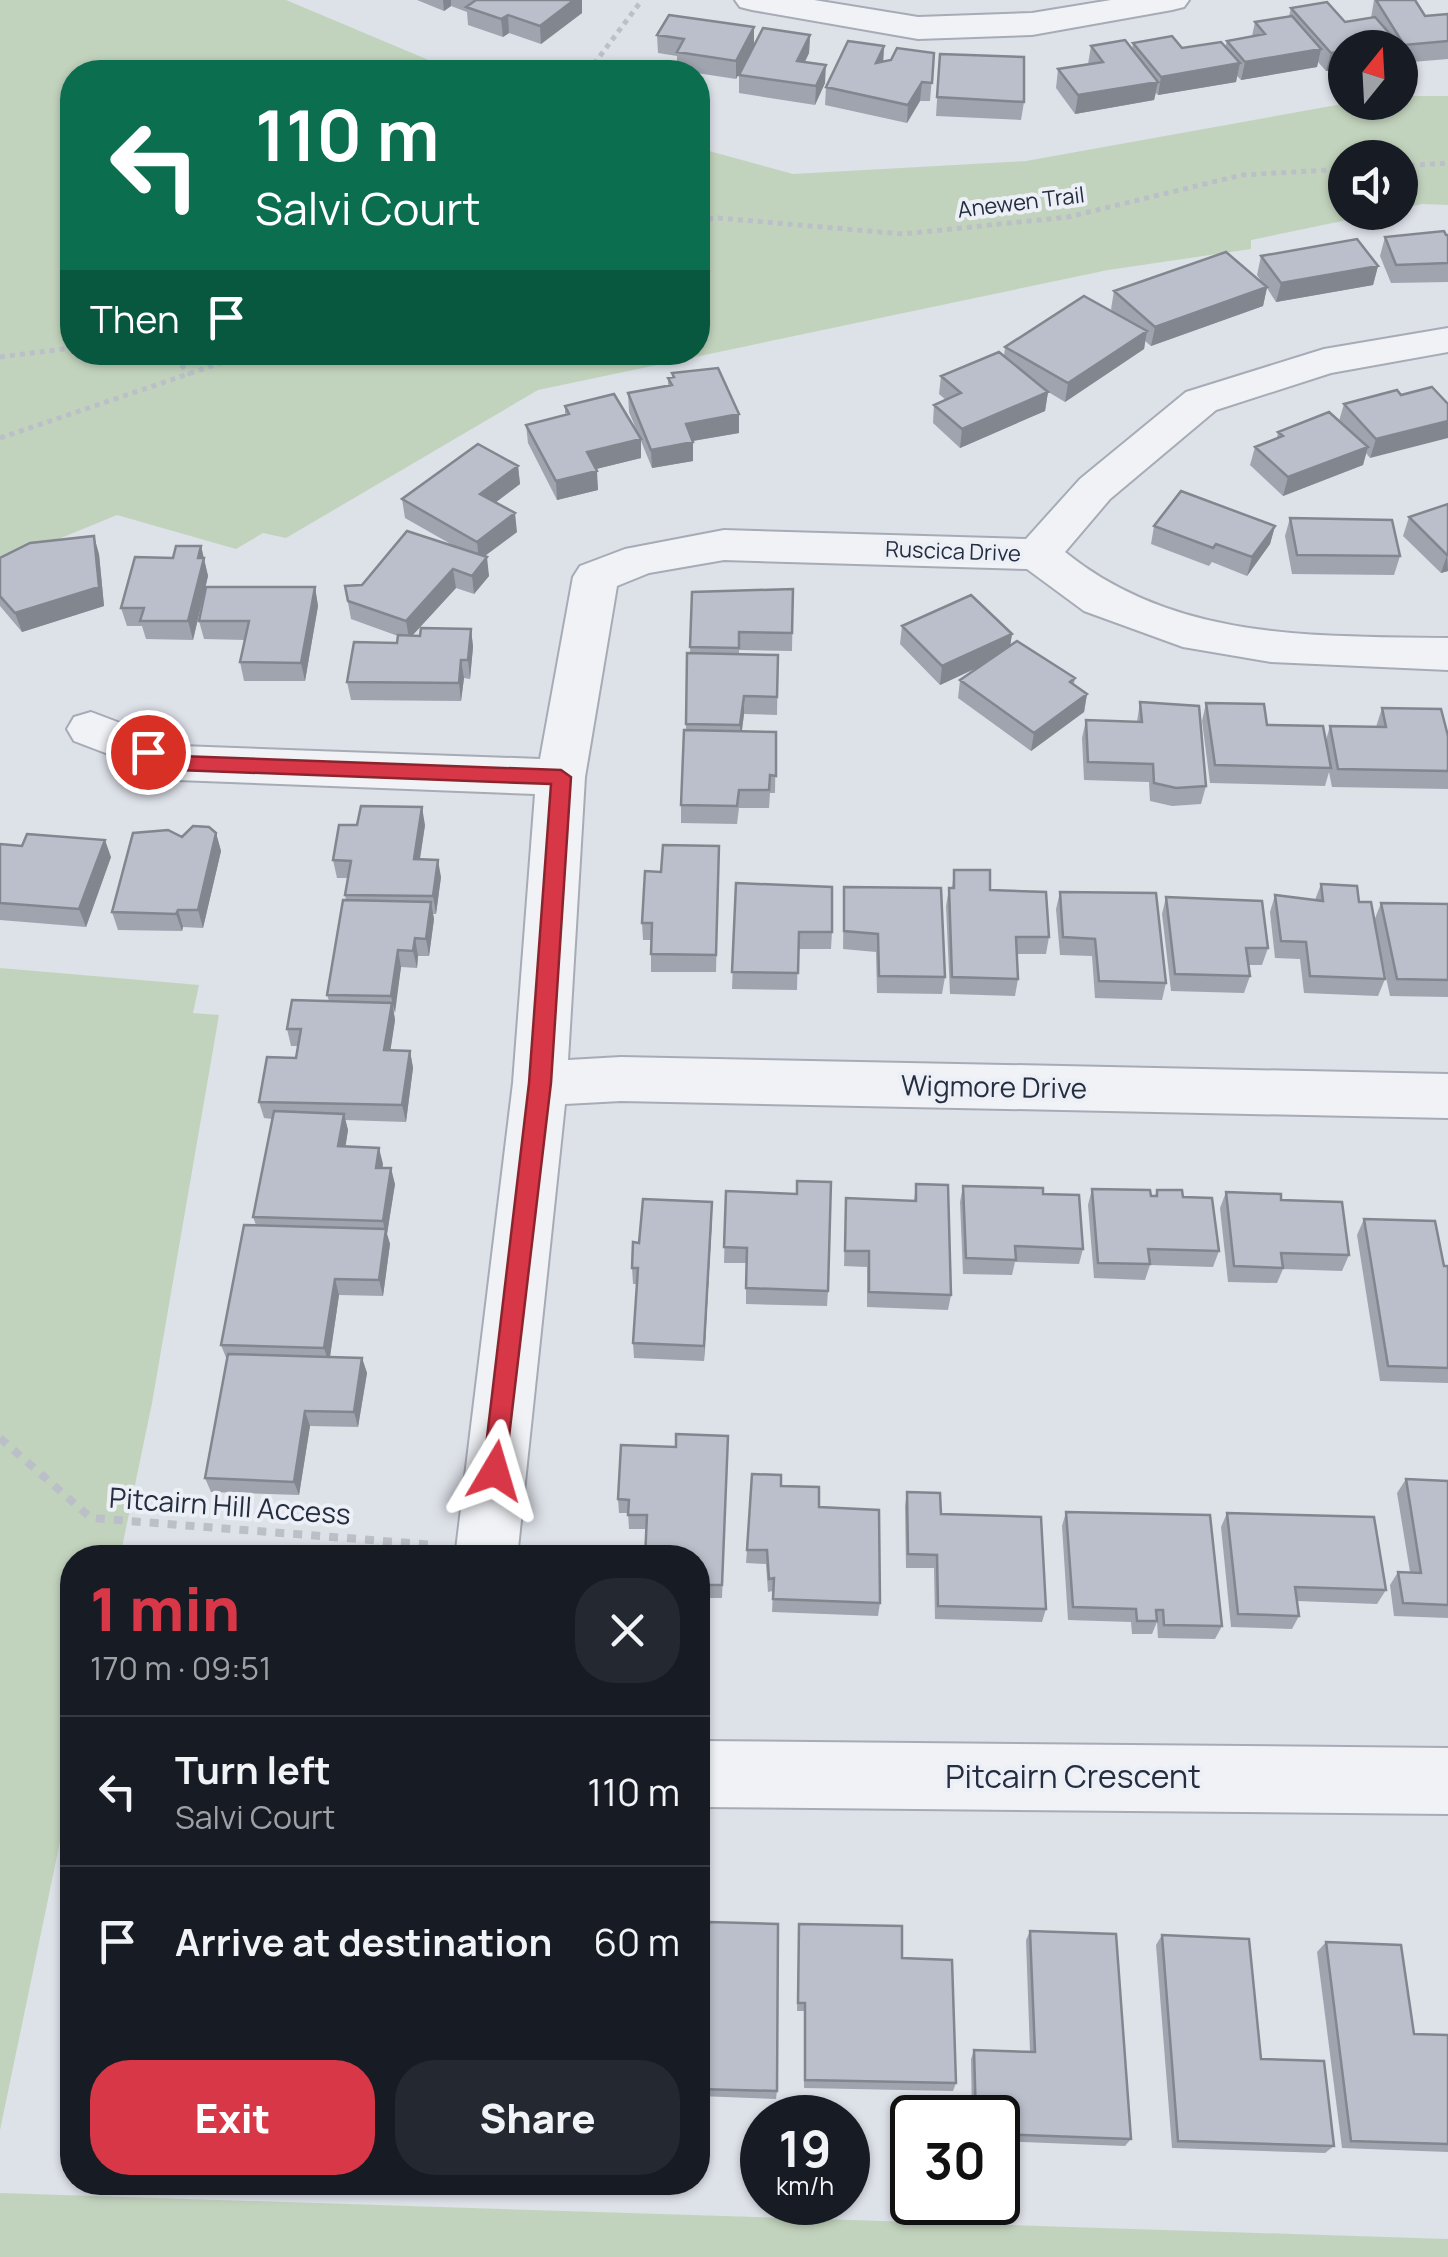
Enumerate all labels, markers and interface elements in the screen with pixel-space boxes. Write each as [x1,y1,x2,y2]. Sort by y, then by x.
north arrow [1328,30,1418,120]
map controls [1328,30,1418,230]
text: 110 m [255,86,439,182]
icon: left [90,100,220,230]
button: sound [1328,140,1418,230]
text: Salvi Court [255,177,480,239]
street label: Anewen Trail [956,179,1086,225]
icon: arrive [199,290,254,345]
text: Then [90,292,179,344]
street label: Ruscica Drive [885,534,1021,568]
pin [106,710,191,795]
icon: arrive [121,725,176,780]
street label: Wigmore Drive [901,1065,1087,1107]
position arrow [443,1419,547,1523]
street label: Pitcairn Hill Access [108,1478,352,1532]
text: 1 min [90,1567,240,1649]
button: close [575,1578,680,1683]
text: 170 m · 09:51 [90,1646,272,1690]
text: Turn left [175,1743,331,1795]
street label: Pitcairn Crescent [945,1754,1201,1798]
icon: left [90,1764,145,1819]
text: 110 m [587,1765,680,1817]
text: Salvi Court [175,1795,335,1839]
icon: arrive [90,1914,145,1969]
text: Arrive at destination [175,1915,552,1967]
text: 60 m [593,1915,680,1967]
button: Exit [90,2060,375,2175]
button: Share [395,2060,680,2175]
speed limit sign: 30 [890,2095,1020,2225]
text: 19 [779,2114,831,2182]
text: km/h [776,2168,834,2203]

